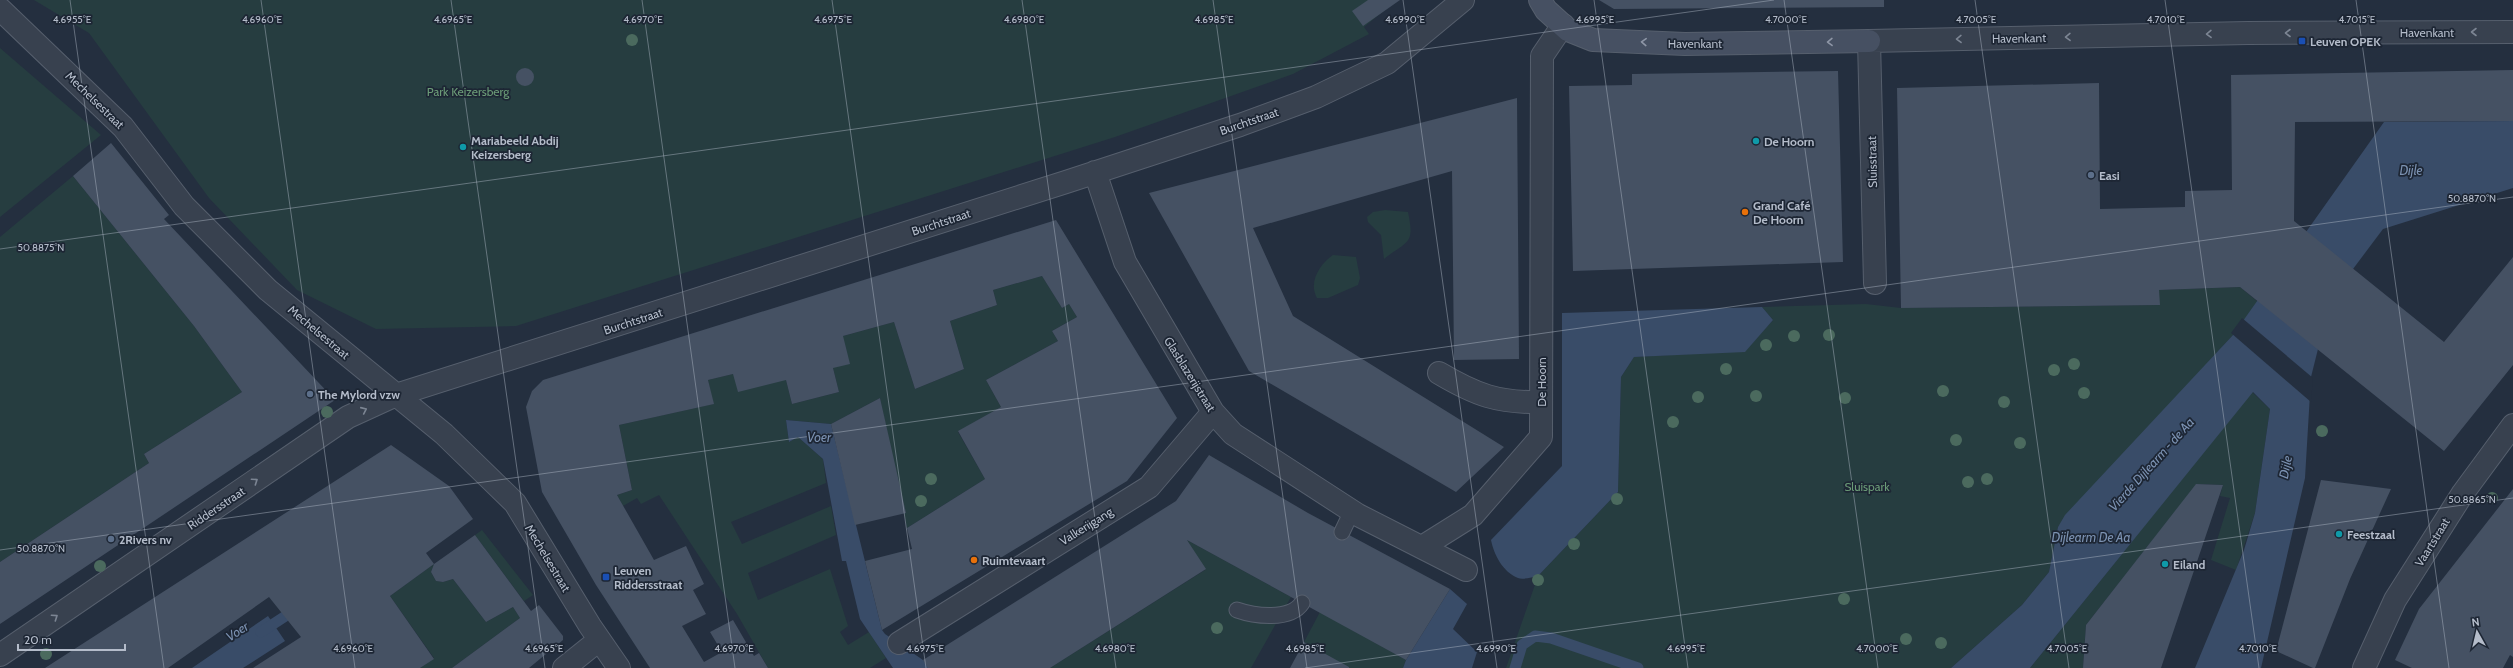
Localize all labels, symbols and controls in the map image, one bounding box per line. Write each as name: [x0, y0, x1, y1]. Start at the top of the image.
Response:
text: 4.6955°E: [53, 13, 92, 26]
text: 4.6960°E: [242, 13, 283, 26]
text: 4.6965°E: [434, 13, 473, 26]
text: 4.6970°E: [623, 13, 663, 26]
text: 4.6975°E: [814, 13, 852, 26]
text: 4.6980°E: [1004, 13, 1045, 26]
text: 4.6985°E: [1195, 13, 1234, 26]
text: 4.6990°E: [1385, 13, 1426, 26]
text: 4.6995°E: [1576, 13, 1615, 26]
text: 4.7000°E: [1765, 13, 1807, 26]
text: 4.7005°E: [1956, 13, 1997, 26]
text: 4.7010°E: [2147, 13, 2186, 26]
text: 4.7015°E: [2339, 13, 2376, 26]
street label: Havenkant: [2400, 25, 2454, 40]
one-way arrow: [2471, 28, 2477, 36]
one-way arrow: [2285, 29, 2291, 37]
street label: Havenkant: [1992, 30, 2046, 46]
one-way arrow: [2206, 30, 2212, 38]
one-way arrow: [2065, 33, 2071, 41]
place label: Leuven OPEK: [2310, 34, 2381, 49]
one-way arrow: [1956, 35, 1962, 43]
street label: Havenkant: [1668, 36, 1722, 51]
marker: Leuven OPEK: [2297, 36, 2307, 46]
one-way arrow: [1827, 37, 1833, 46]
one-way arrow: [1641, 38, 1647, 47]
street label: Mechelsestraat: [62, 68, 128, 132]
park label: Park Keizersberg: [427, 84, 510, 99]
street label: Burchtstraat: [1218, 104, 1280, 138]
place label: Mariabeeld Abdij Keizersberg: [471, 133, 559, 162]
place label: De Hoorn: [1764, 134, 1814, 149]
marker: De Hoorn: [1751, 136, 1761, 146]
street label: Sluisstraat: [1864, 136, 1880, 188]
marker: Mariabeeld Abdij Keizersberg: [458, 142, 468, 152]
water label: Dijle: [2399, 162, 2423, 179]
place label: Easi: [2099, 168, 2120, 183]
marker: Easi: [2086, 170, 2096, 180]
text: 50.8870°N: [2448, 192, 2496, 205]
place label: Grand Café De Hoorn: [1753, 198, 1810, 227]
street label: Burchtstraat: [910, 205, 972, 239]
marker: Grand Café De Hoorn: [1740, 207, 1750, 217]
text: 50.8875°N: [18, 241, 64, 254]
street label: Mechelsestraat: [285, 302, 353, 362]
street label: Burchtstraat: [602, 304, 664, 338]
street label: Glasblazerijstraat: [1161, 334, 1219, 414]
street label: De Hoorn: [1534, 357, 1549, 407]
place label: The Mylord vzw: [318, 387, 400, 402]
marker: The Mylord vzw: [305, 389, 315, 399]
one-way arrow: [359, 407, 367, 415]
water label: Vierde Dijlearm - de Aa: [2105, 414, 2198, 515]
water label: Voer: [807, 429, 832, 445]
water label: Dijle: [2275, 454, 2296, 480]
one-way arrow: [251, 478, 258, 486]
park label: Sluispark: [1844, 479, 1890, 494]
street label: Riddersstraat: [184, 483, 248, 533]
text: 50.8865°N: [2448, 493, 2496, 506]
street label: Valkerijgang: [1057, 503, 1116, 548]
street label: Vaartstraat: [2411, 515, 2453, 569]
street label: Mechelsestraat: [522, 522, 574, 594]
place label: Feestzaal: [2347, 527, 2395, 542]
water label: Dijlearm De Aa: [2052, 529, 2130, 546]
marker: Feestzaal: [2334, 529, 2344, 539]
place label: 2Rivers nv: [119, 532, 172, 547]
marker: 2Rivers nv: [106, 534, 116, 544]
text: 50.8870°N: [17, 542, 65, 555]
place label: Ruimtevaart: [982, 553, 1045, 568]
marker: Ruimtevaart: [969, 555, 979, 565]
place label: Eiland: [2173, 557, 2206, 572]
marker: Eiland: [2160, 559, 2170, 569]
place label: Leuven Riddersstraat: [614, 563, 682, 592]
marker: Leuven Riddersstraat: [601, 572, 611, 582]
north arrow: [2457, 612, 2497, 652]
one-way arrow: [51, 615, 58, 622]
text: N: [2471, 615, 2480, 630]
water label: Voer: [223, 617, 252, 644]
scale bar: [18, 626, 125, 652]
text: 20 m: [24, 632, 52, 647]
text: 4.6960°E: [333, 642, 374, 655]
text: 4.6965°E: [525, 642, 564, 655]
text: 4.6970°E: [714, 642, 754, 655]
text: 4.6975°E: [906, 642, 944, 655]
text: 4.6980°E: [1095, 642, 1136, 655]
text: 4.6985°E: [1286, 642, 1325, 655]
text: 4.6990°E: [1476, 642, 1517, 655]
text: 4.6995°E: [1667, 642, 1706, 655]
text: 4.7000°E: [1856, 642, 1898, 655]
text: 4.7005°E: [2047, 642, 2088, 655]
text: 4.7010°E: [2239, 642, 2278, 655]

